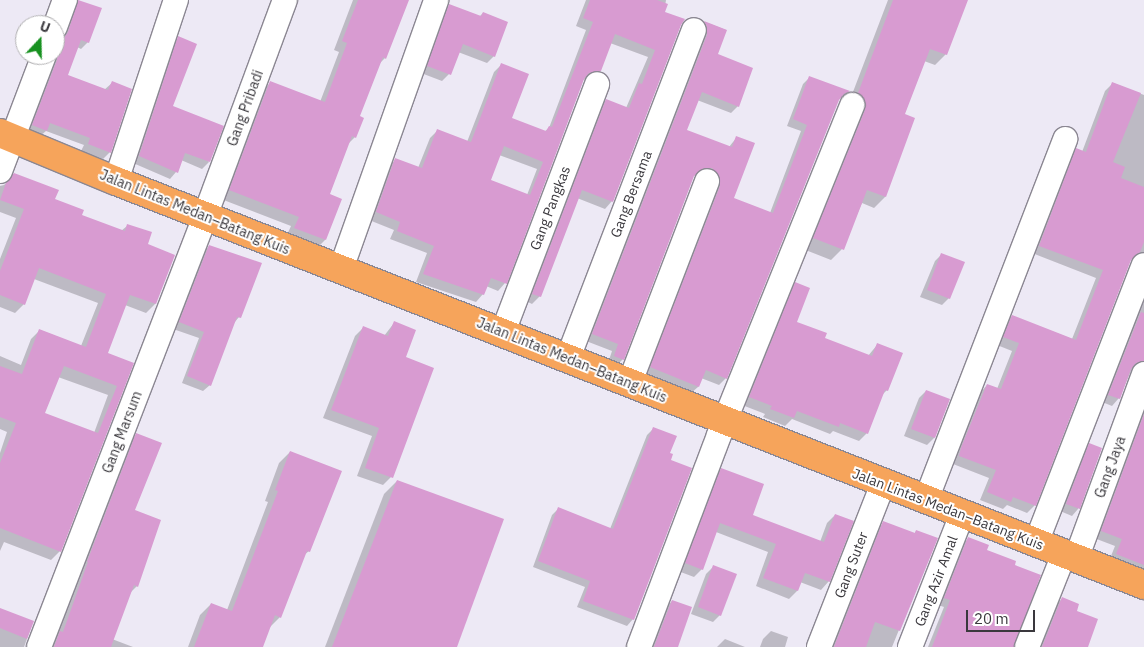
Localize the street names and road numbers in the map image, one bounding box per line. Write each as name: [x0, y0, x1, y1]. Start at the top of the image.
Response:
street label: Gang Pribadi: [223, 68, 267, 148]
street label: Gang Bersama: [607, 148, 655, 240]
street label: Gang Pangkas: [526, 164, 574, 252]
street label: Jalan Lintas Medan–Batang Kuis: [97, 166, 293, 258]
street label: Jalan Lintas Medan–Batang Kuis: [474, 314, 670, 406]
street label: Gang Marsum: [99, 388, 145, 476]
street label: Gang Jaya: [1091, 434, 1129, 500]
street label: Jalan Lintas Medan–Batang Kuis: [850, 465, 1046, 553]
street label: Gang Suter: [831, 529, 871, 601]
street label: Gang Azir Amal: [911, 533, 961, 629]

